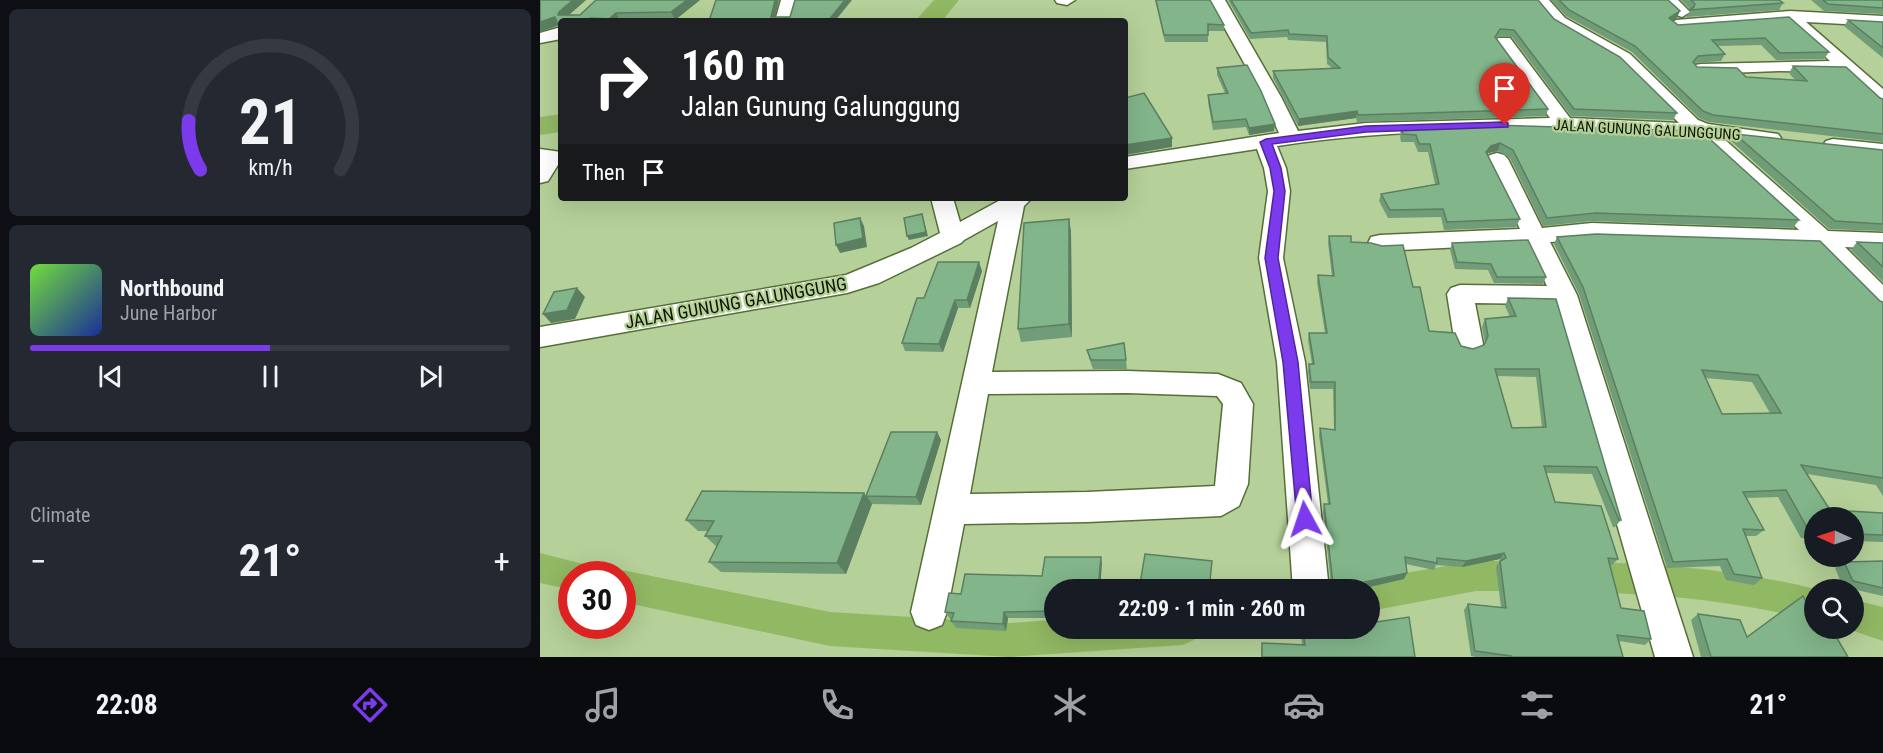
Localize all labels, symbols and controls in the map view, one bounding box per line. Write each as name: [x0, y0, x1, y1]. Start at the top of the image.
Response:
text: 160 m: [681, 41, 786, 90]
icon: right: [582, 42, 660, 120]
pin: [1479, 63, 1530, 125]
icon: arrive: [1488, 72, 1521, 105]
text: 21: [238, 86, 302, 159]
text: Jalan Gunung Galunggung: [681, 91, 960, 123]
street label: JALAN GUNUNG GALUNGGUNG: [1553, 116, 1741, 144]
text: km/h: [248, 155, 292, 180]
icon: arrive: [637, 156, 670, 189]
text: Then: [582, 160, 625, 185]
street label: JALAN GUNUNG GALUNGGUNG: [623, 273, 848, 332]
text: Northbound: [120, 276, 224, 301]
text: June Harbor: [120, 301, 217, 325]
icon: previous: [94, 360, 127, 393]
icon: pause: [254, 360, 287, 393]
icon: next: [414, 360, 447, 393]
position arrow: [1273, 487, 1337, 551]
text: Climate: [30, 503, 90, 527]
north arrow: [1804, 507, 1864, 567]
map controls: [1804, 507, 1864, 639]
text: 21°: [239, 534, 302, 587]
text: −: [30, 542, 47, 581]
text: +: [494, 542, 510, 581]
speed limit sign: 30: [558, 561, 636, 639]
button: search: [1804, 579, 1864, 639]
text: 22:09 · 1 min · 260 m: [1119, 596, 1305, 621]
icon: directions: [349, 684, 391, 726]
icon: music: [582, 684, 624, 726]
icon: phone: [816, 684, 858, 726]
icon: climate: [1049, 684, 1091, 726]
icon: car: [1283, 684, 1325, 726]
icon: filters: [1516, 684, 1558, 726]
text: 22:08: [96, 689, 158, 721]
text: 21°: [1749, 689, 1787, 721]

